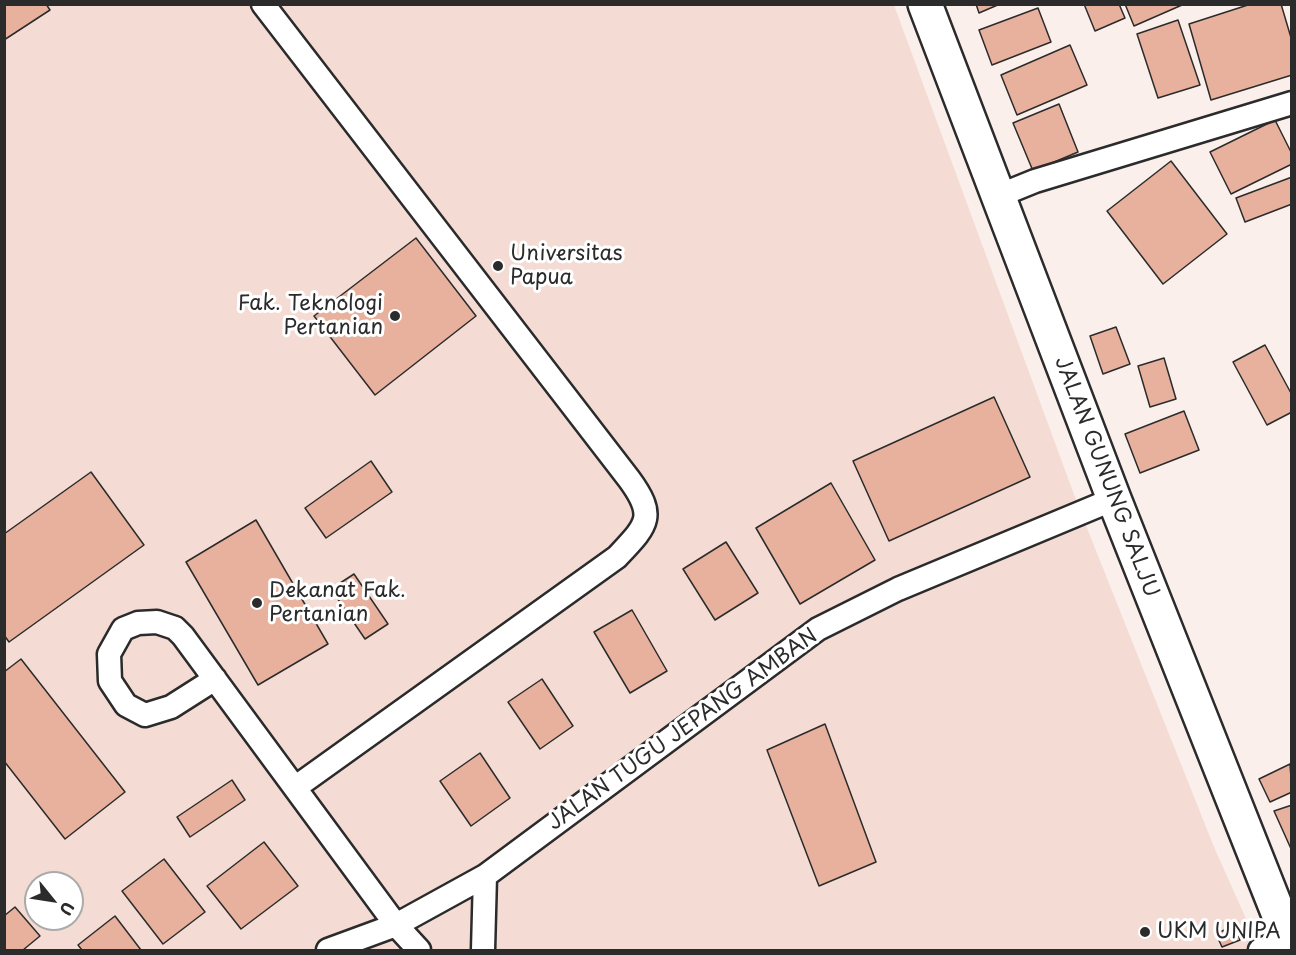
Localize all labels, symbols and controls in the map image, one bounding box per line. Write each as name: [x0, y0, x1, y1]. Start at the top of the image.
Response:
place label: Universitas Papua: [510, 241, 623, 291]
marker: Universitas Papua: [491, 259, 505, 273]
place label: Fak. Teknologi Pertanian: [238, 291, 383, 341]
marker: Fak. Teknologi Pertanian: [388, 309, 402, 323]
street label: JALAN GUNUNG SALJU: [1048, 353, 1164, 601]
place label: Dekanat Fak. Pertanian: [269, 578, 406, 628]
marker: Dekanat Fak. Pertanian: [250, 596, 264, 610]
street label: JALAN TUGU JEPANG AMBAN: [543, 624, 823, 836]
north arrow: [24, 871, 84, 931]
text: U: [54, 898, 81, 920]
place label: UKM UNIPA: [1157, 919, 1281, 945]
marker: UKM UNIPA: [1138, 925, 1152, 939]

